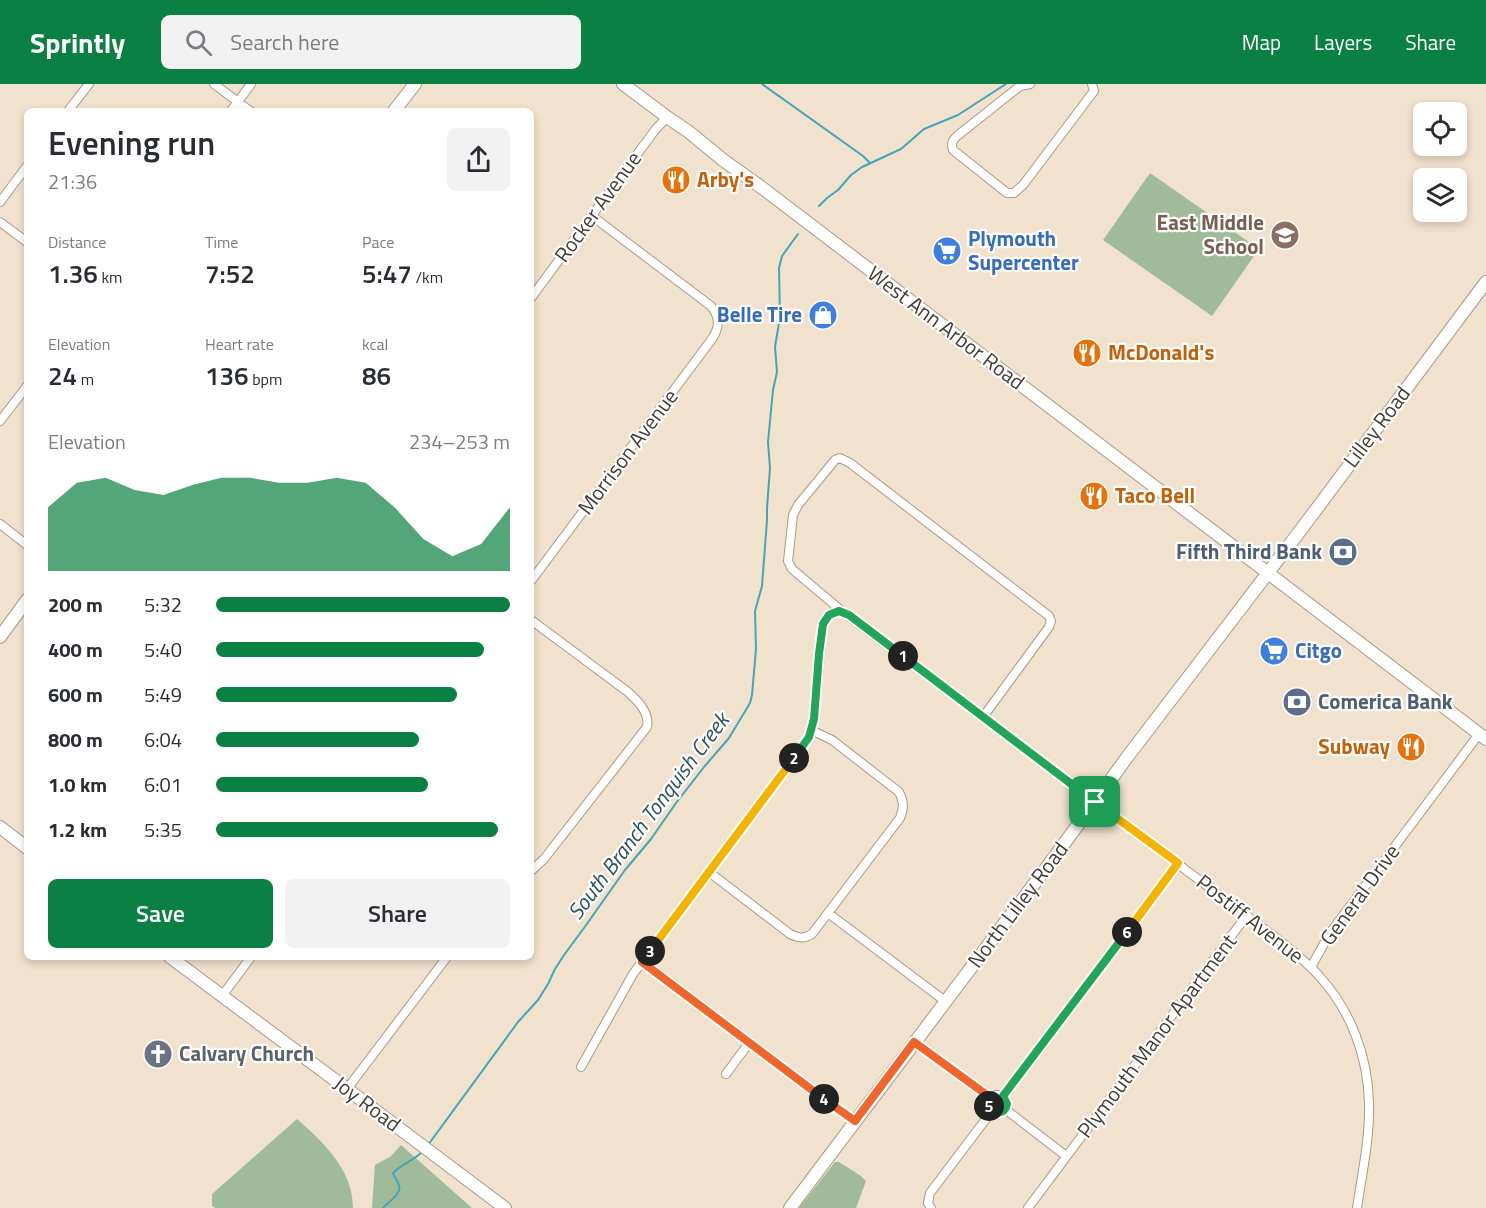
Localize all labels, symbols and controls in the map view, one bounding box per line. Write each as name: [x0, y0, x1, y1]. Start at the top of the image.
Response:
search box: [161, 15, 581, 69]
text: Sprintly: [30, 21, 125, 64]
text: Search here: [230, 25, 339, 59]
icon: search: [182, 26, 215, 59]
text: Map: [1242, 26, 1281, 58]
text: Layers: [1314, 26, 1372, 58]
text: Share: [1405, 26, 1456, 58]
map controls: [1413, 102, 1467, 222]
button: locate: [1413, 102, 1467, 156]
text: Evening run: [48, 118, 215, 168]
button: share: [447, 128, 510, 191]
street label: Rocker Avenue: [546, 144, 649, 269]
place label: Arby's: [697, 163, 754, 195]
restaurant icon: Arby's: [660, 164, 692, 196]
text: 21:36: [48, 166, 97, 197]
button: layers: [1413, 168, 1467, 222]
place label: East Middle School: [1157, 206, 1264, 262]
school or university icon: East Middle School: [1269, 219, 1301, 251]
place label: Plymouth Supercenter: [968, 222, 1079, 278]
text: Distance: [48, 230, 106, 254]
text: Time: [205, 230, 238, 254]
text: Pace: [362, 230, 394, 254]
supermarket icon: Plymouth Supercenter: [931, 235, 963, 267]
text: 1.36: [48, 254, 98, 293]
text: 7:52: [205, 254, 255, 293]
text: 5:47: [362, 254, 412, 293]
street label: West Ann Arbor Road: [861, 257, 1032, 397]
text: km: [98, 265, 122, 289]
text: /km: [412, 265, 443, 289]
place label: Belle Tire: [717, 298, 802, 330]
shop icon: Belle Tire: [807, 299, 839, 331]
text: Elevation: [48, 332, 110, 356]
text: Heart rate: [205, 332, 274, 356]
text: kcal: [362, 332, 388, 356]
place label: McDonald's: [1108, 336, 1214, 368]
restaurant icon: McDonald's: [1071, 337, 1103, 369]
text: 24: [48, 356, 77, 395]
text: 136: [205, 356, 249, 395]
text: 86: [362, 356, 391, 395]
text: m: [77, 367, 94, 391]
text: bpm: [249, 367, 282, 391]
street label: Lilley Road: [1335, 379, 1418, 474]
street label: Morrison Avenue: [569, 382, 685, 521]
text: Elevation: [48, 426, 126, 457]
text: 234–253 m: [409, 426, 510, 457]
place label: Taco Bell: [1115, 479, 1195, 511]
restaurant icon: Taco Bell: [1078, 480, 1110, 512]
place label: Fifth Third Bank: [1176, 535, 1322, 567]
bank icon: Fifth Third Bank: [1327, 536, 1359, 568]
text: 200 m: [48, 589, 103, 620]
text: 5:32: [144, 589, 182, 620]
text: 400 m: [48, 634, 103, 665]
text: 5:40: [144, 634, 182, 665]
place label: Citgo: [1295, 634, 1342, 666]
supermarket icon: Citgo: [1258, 635, 1290, 667]
pin: 1: [888, 641, 918, 671]
text: 1: [899, 644, 907, 668]
text: 600 m: [48, 679, 103, 710]
text: 5:49: [144, 679, 182, 710]
place label: Comerica Bank: [1318, 685, 1453, 717]
bank icon: Comerica Bank: [1281, 686, 1313, 718]
water label: South Branch Tonquish Creek: [559, 704, 739, 927]
text: 800 m: [48, 724, 103, 755]
text: 6:04: [144, 724, 182, 755]
place label: Subway: [1318, 730, 1390, 762]
restaurant icon: Subway: [1395, 731, 1427, 763]
pin: 2: [779, 743, 809, 773]
text: 2: [790, 746, 798, 770]
text: 1.0 km: [48, 769, 107, 800]
text: 6:01: [144, 769, 182, 800]
pin: [1069, 776, 1120, 827]
icon: arrive: [1078, 785, 1111, 818]
text: 1.2 km: [48, 814, 107, 845]
text: 5:35: [144, 814, 182, 845]
street label: North Lilley Road: [959, 835, 1075, 974]
street label: General Drive: [1311, 837, 1407, 952]
street label: Postiff Avenue: [1190, 866, 1311, 971]
button: Save: [48, 879, 273, 948]
button: Share: [285, 879, 510, 948]
pin: 6: [1112, 917, 1142, 947]
text: 6: [1123, 920, 1131, 944]
street label: Plymouth Manor Apartment: [1069, 926, 1244, 1144]
pin: 3: [635, 936, 665, 966]
text: 3: [646, 939, 654, 963]
place label: Calvary Church: [179, 1037, 314, 1069]
church icon: Calvary Church: [142, 1038, 174, 1070]
street label: Joy Road: [327, 1067, 408, 1139]
pin: 4: [809, 1084, 839, 1114]
text: 4: [820, 1087, 828, 1111]
pin: 5: [974, 1091, 1004, 1121]
text: 5: [985, 1094, 993, 1118]

